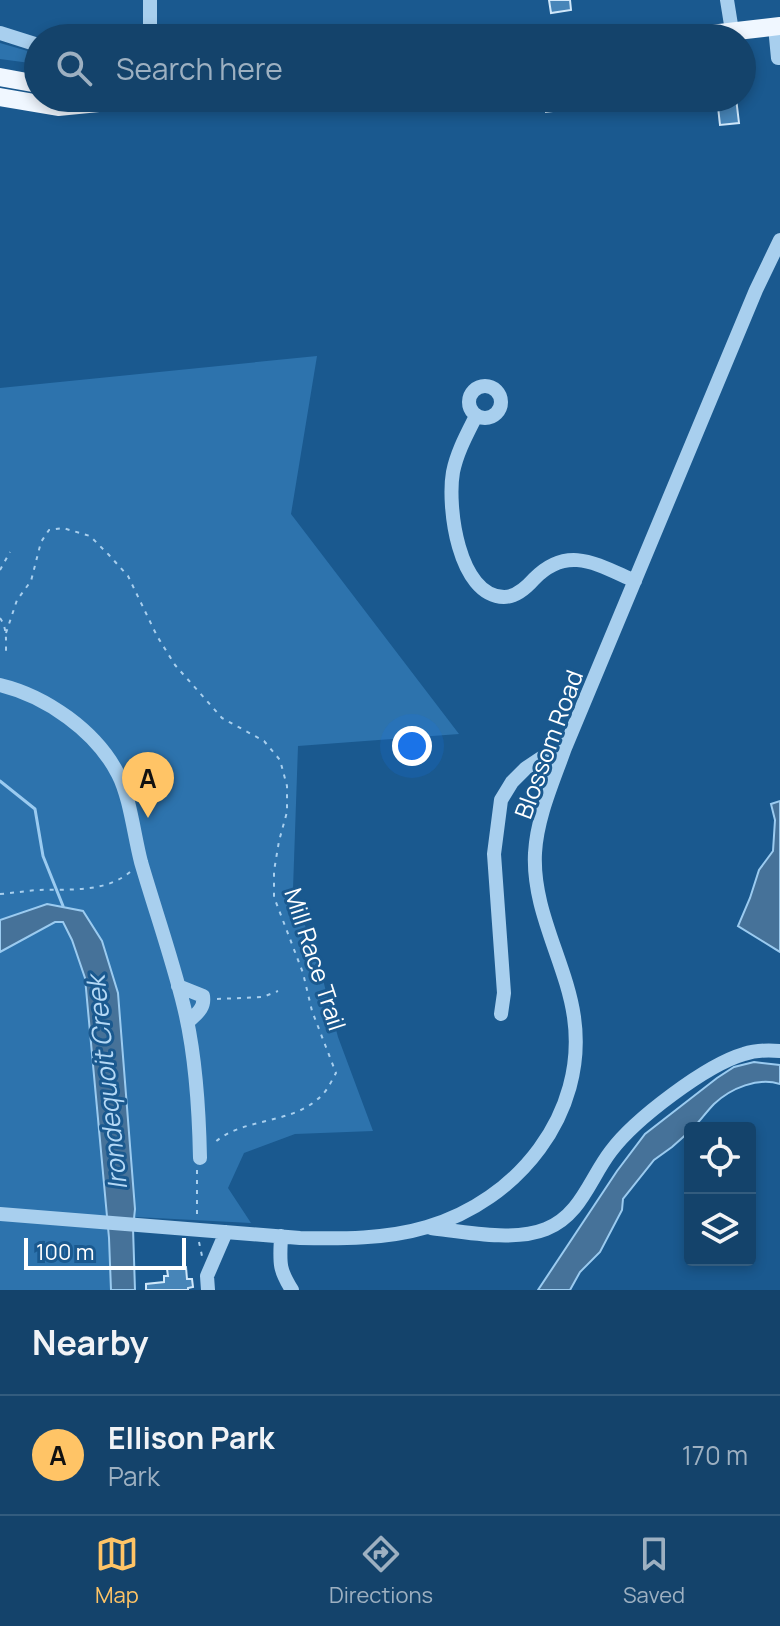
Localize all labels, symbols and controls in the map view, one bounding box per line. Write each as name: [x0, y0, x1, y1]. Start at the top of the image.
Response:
search box: [24, 24, 756, 112]
icon: search: [52, 46, 96, 90]
text: Search here: [116, 48, 283, 89]
street label: Blossom Road: [506, 665, 590, 823]
your location: [392, 726, 432, 766]
pin: A: [122, 752, 174, 818]
street label: Mill Race Trail: [277, 884, 355, 1034]
water label: Irondequoit Creek: [76, 970, 135, 1192]
map controls: [684, 1122, 756, 1266]
button: locate: [684, 1122, 756, 1194]
button: layers: [684, 1194, 756, 1266]
scale bar: [24, 1234, 186, 1270]
text: 100 m: [36, 1237, 94, 1267]
text: Nearby: [32, 1319, 148, 1365]
text: Ellison Park: [108, 1417, 275, 1458]
text: A: [49, 1437, 67, 1473]
text: 170 m: [682, 1437, 748, 1473]
text: Park: [108, 1458, 160, 1494]
tab: Map: [95, 1532, 139, 1610]
tab: Directions: [329, 1532, 433, 1610]
tab: Saved: [623, 1532, 685, 1610]

